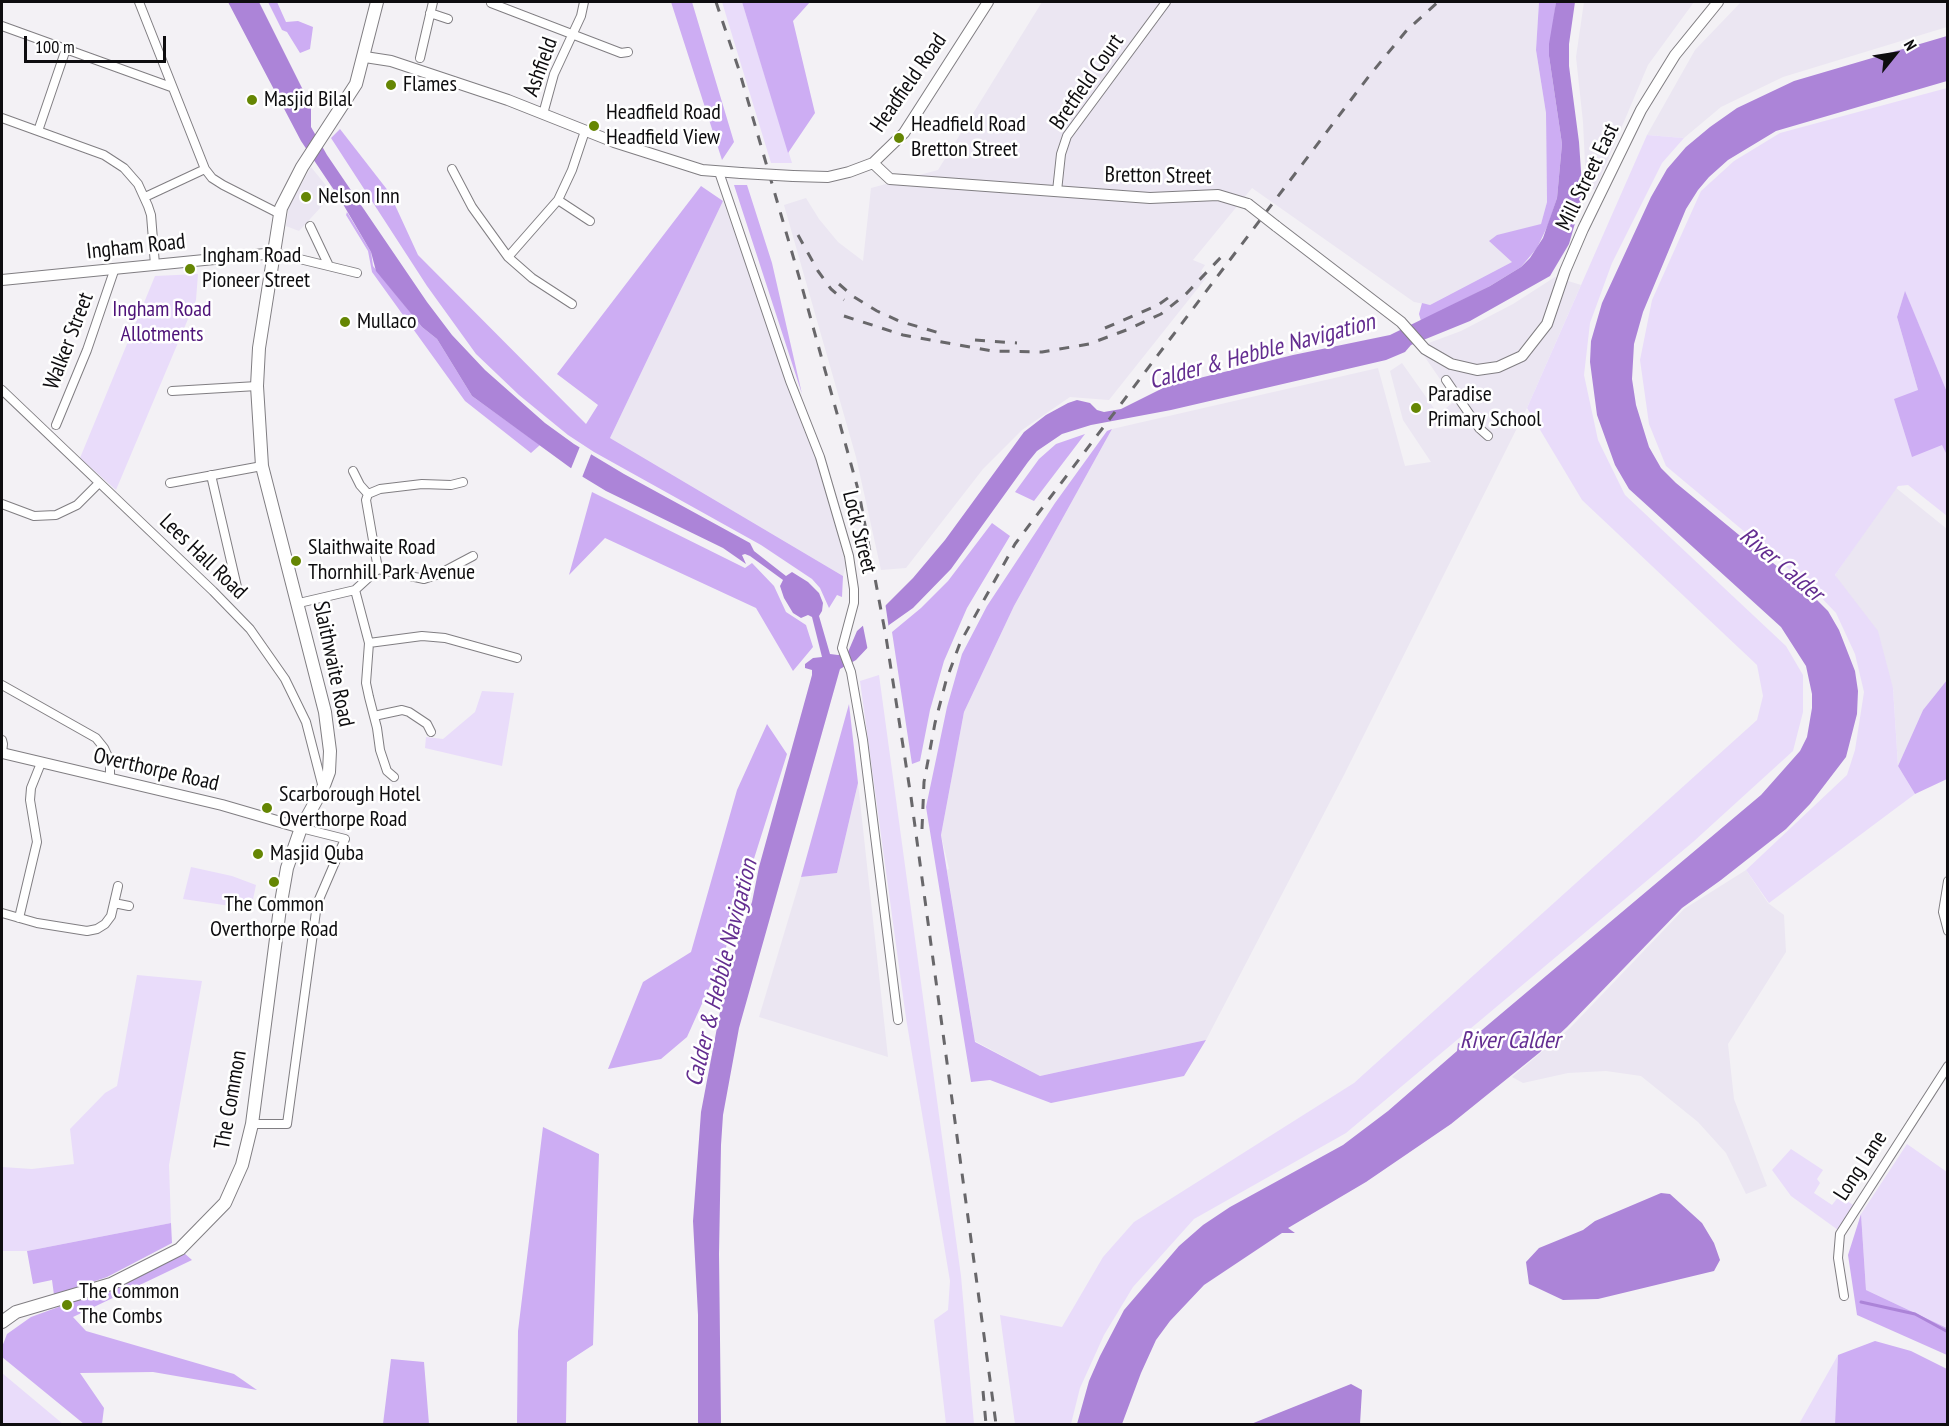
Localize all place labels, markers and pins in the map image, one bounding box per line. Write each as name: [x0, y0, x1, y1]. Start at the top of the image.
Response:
place label: Flames: [403, 72, 457, 98]
marker: Flames: [384, 78, 398, 92]
place label: Masjid Bilal: [264, 87, 352, 113]
marker: Masjid Bilal: [245, 93, 259, 107]
place label: Headfield Road Headfield View: [606, 100, 721, 152]
place label: Headfield Road Bretton Street: [911, 112, 1026, 164]
marker: Headfield Road Headfield View: [587, 119, 601, 133]
marker: Headfield Road Bretton Street: [892, 131, 906, 145]
place label: Nelson Inn: [318, 184, 400, 210]
marker: Nelson Inn: [299, 190, 313, 204]
place label: Ingham Road Pioneer Street: [202, 243, 310, 294]
marker: Ingham Road Pioneer Street: [183, 262, 197, 276]
place label: Mullaco: [357, 309, 417, 335]
marker: Mullaco: [338, 315, 352, 329]
place label: Paradise Primary School: [1428, 382, 1541, 434]
marker: Paradise Primary School: [1409, 401, 1423, 415]
place label: Slaithwaite Road Thornhill Park Avenue: [308, 535, 475, 586]
marker: Slaithwaite Road Thornhill Park Avenue: [289, 554, 303, 568]
place label: Scarborough Hotel Overthorpe Road: [279, 782, 420, 834]
marker: Scarborough Hotel Overthorpe Road: [260, 801, 274, 815]
place label: Masjid Quba: [270, 841, 364, 867]
marker: Masjid Quba: [251, 847, 265, 861]
marker: The Common Overthorpe Road: [267, 875, 281, 889]
place label: The Common Overthorpe Road: [210, 892, 338, 944]
place label: The Common The Combs: [79, 1279, 179, 1330]
marker: The Common The Combs: [60, 1298, 74, 1312]

